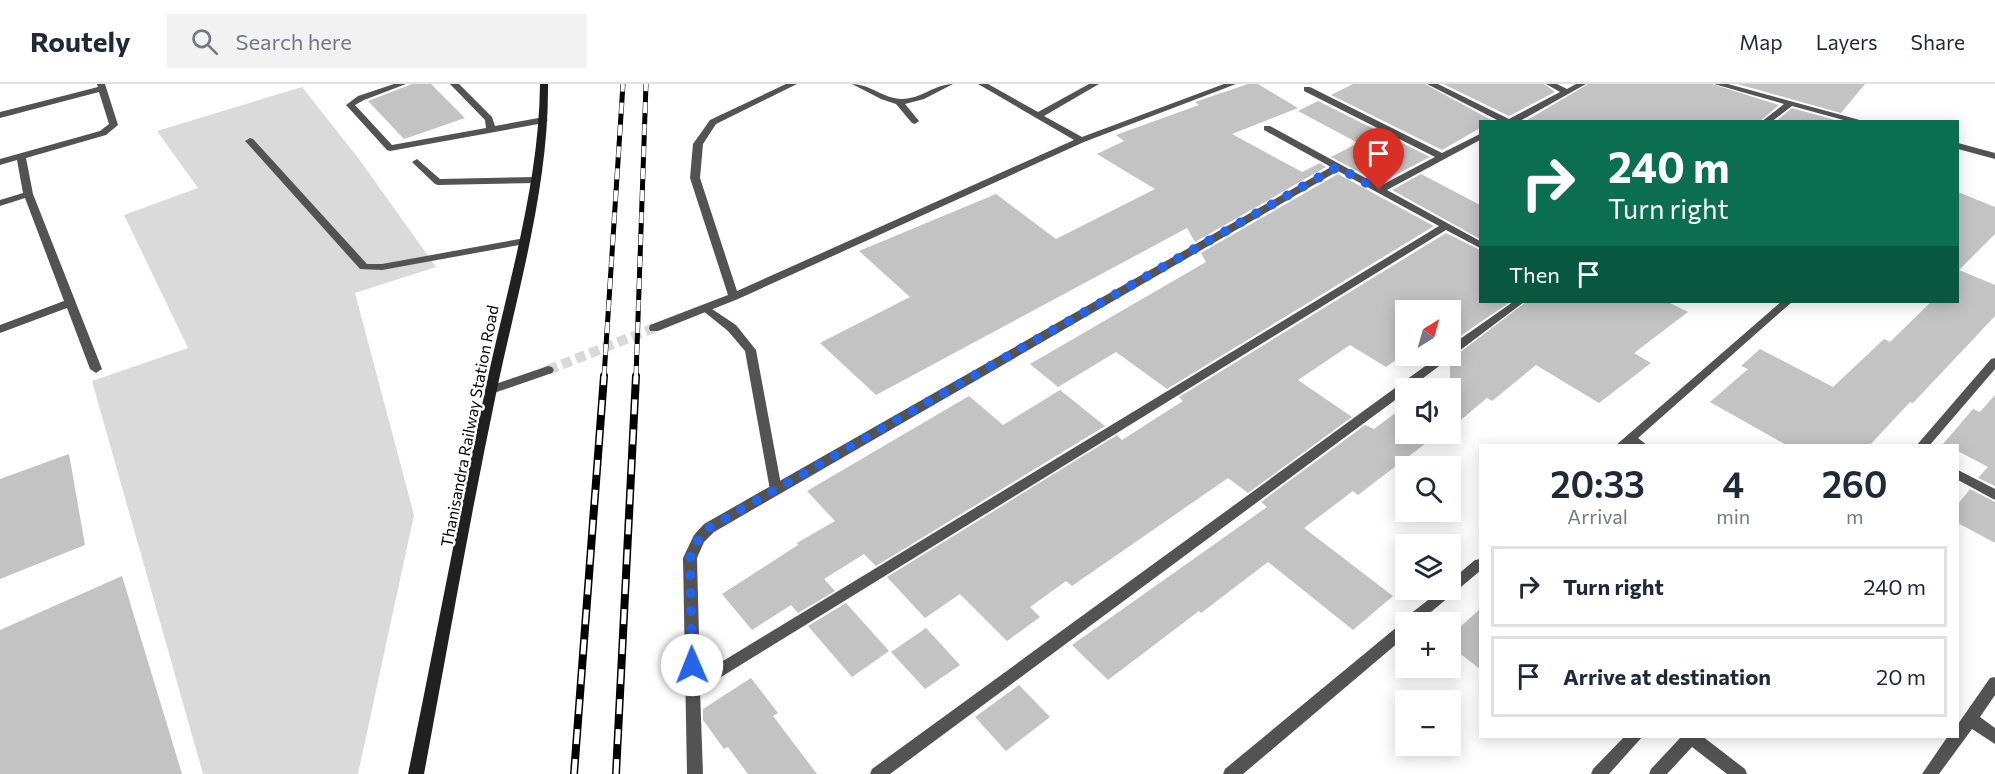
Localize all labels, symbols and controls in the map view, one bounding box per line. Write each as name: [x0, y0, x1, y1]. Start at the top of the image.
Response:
search box: [167, 14, 587, 68]
text: Routely: [30, 24, 131, 58]
icon: search: [188, 25, 221, 58]
text: Search here: [236, 28, 352, 55]
text: Map: [1739, 29, 1783, 54]
text: Layers: [1816, 29, 1878, 54]
text: Share: [1911, 29, 1965, 54]
pin: [1353, 128, 1404, 190]
icon: arrive: [1362, 137, 1395, 170]
text: 240 m: [1608, 140, 1730, 192]
icon: right: [1509, 144, 1587, 222]
text: Turn right: [1608, 192, 1728, 225]
icon: arrive: [1572, 258, 1605, 291]
text: Then: [1509, 261, 1560, 288]
north arrow: [1395, 300, 1461, 366]
map controls: [1395, 300, 1461, 756]
street label: Thanisandra Railway Station Road: [436, 303, 502, 549]
button: sound: [1395, 378, 1461, 444]
button: search: [1395, 456, 1461, 522]
text: 20:33: [1550, 461, 1645, 505]
text: 4: [1722, 461, 1744, 505]
text: 260: [1822, 461, 1888, 505]
text: Arrival: [1567, 504, 1628, 528]
text: min: [1716, 504, 1750, 528]
text: m: [1846, 504, 1863, 528]
button: layers: [1395, 534, 1461, 600]
icon: right: [1512, 570, 1545, 603]
text: Turn right: [1563, 573, 1664, 600]
text: 240 m: [1863, 573, 1926, 600]
button: +: [1395, 612, 1461, 678]
position arrow: [660, 633, 724, 697]
icon: arrive: [1512, 660, 1545, 693]
text: Arrive at destination: [1563, 663, 1771, 690]
text: 20 m: [1876, 663, 1926, 690]
button: −: [1395, 690, 1461, 756]

